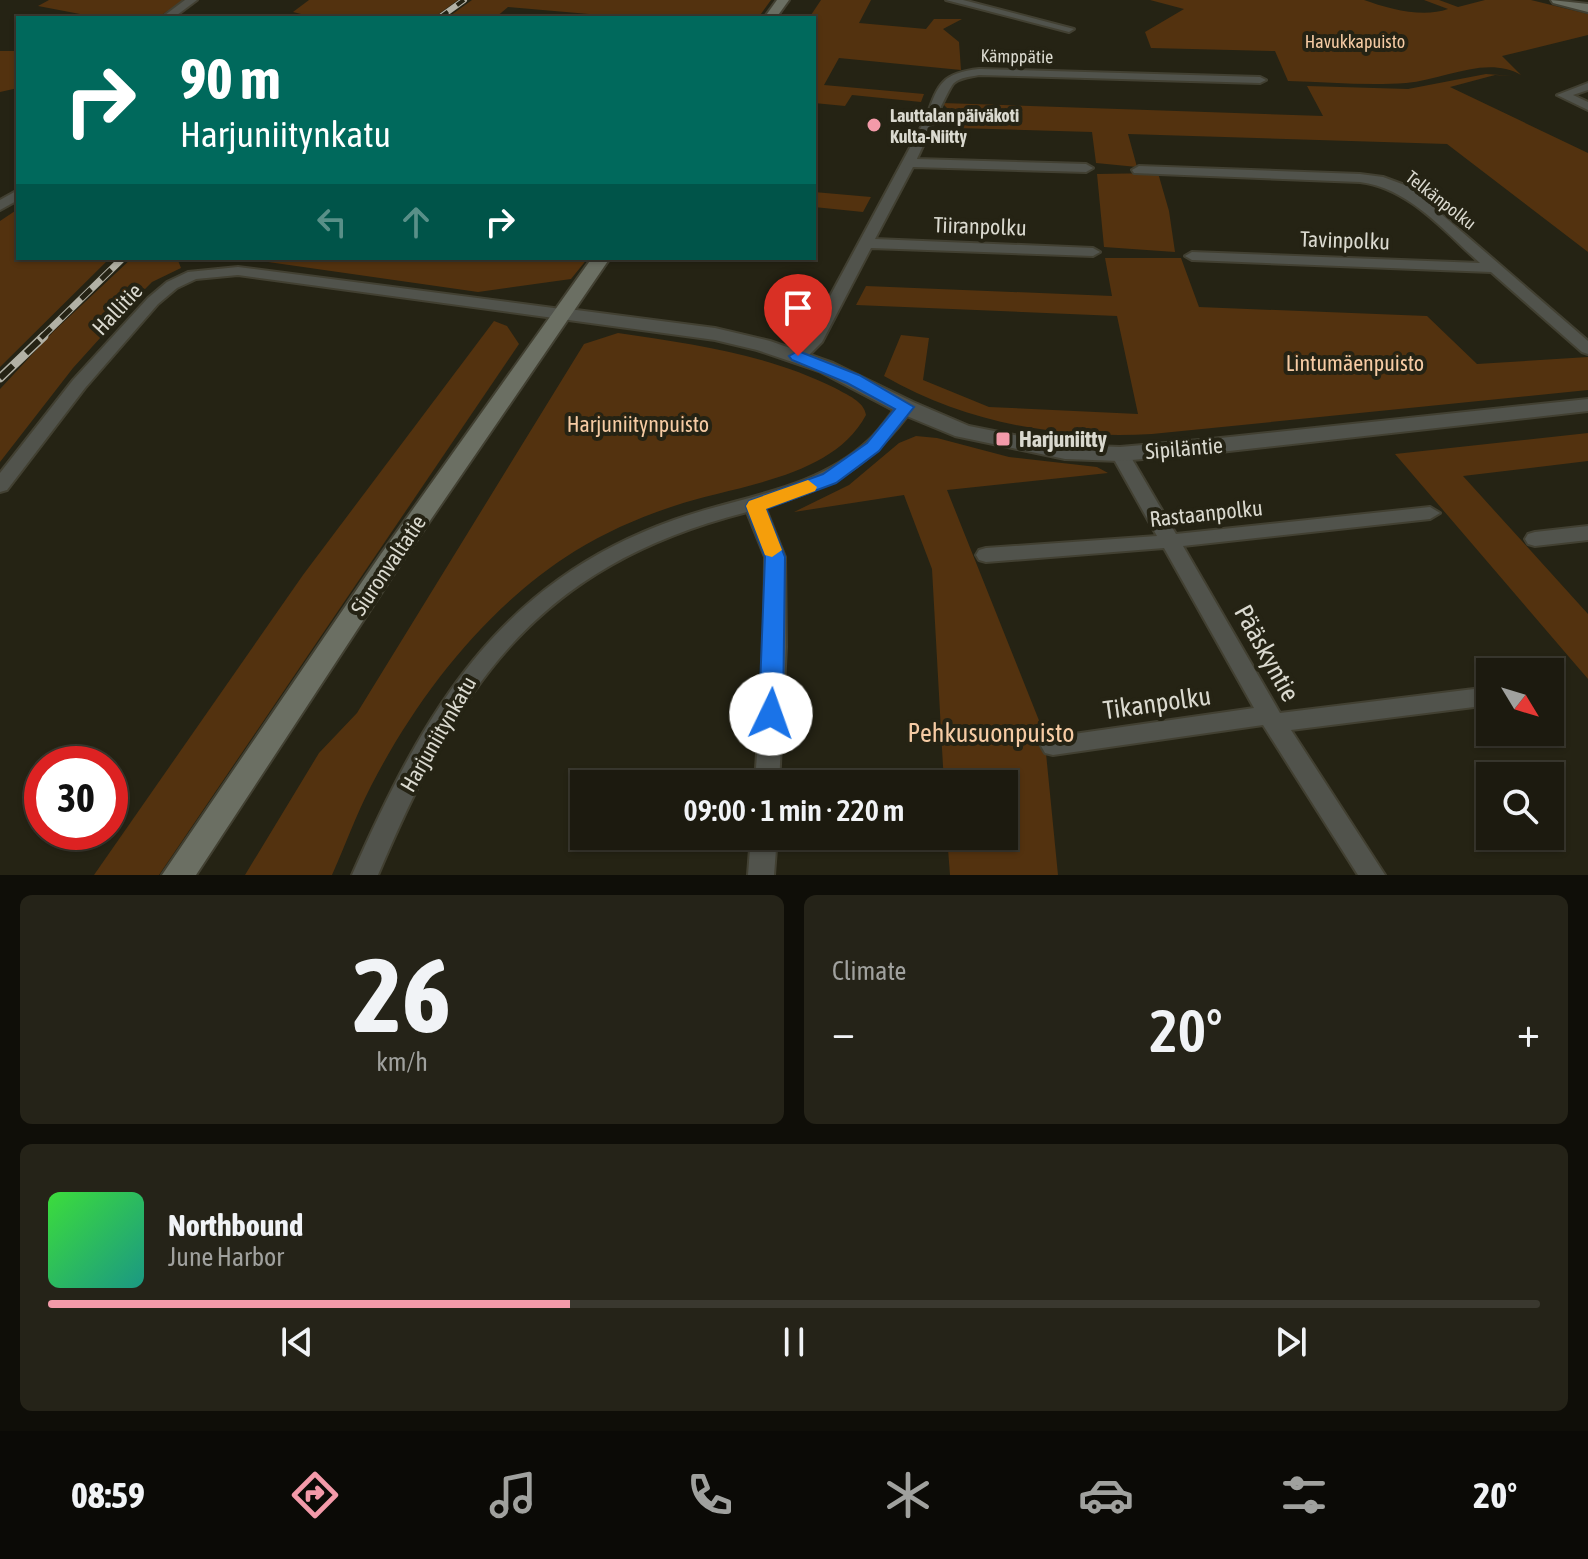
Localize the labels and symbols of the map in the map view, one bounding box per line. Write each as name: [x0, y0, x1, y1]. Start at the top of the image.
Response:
park label: Havukkapuisto: [1305, 31, 1405, 52]
street label: Kämppätie: [980, 45, 1054, 67]
place label: Lauttalan päiväkoti Kulta-Niitty: [890, 105, 1019, 147]
marker: Lauttalan päiväkoti Kulta-Niitty: [865, 116, 883, 134]
street label: Telkänpolku: [1402, 166, 1480, 234]
street label: Tiiranpolku: [933, 211, 1027, 241]
street label: Tavinpolku: [1300, 225, 1390, 255]
pin: [764, 274, 832, 356]
street label: Hallitie: [87, 278, 147, 340]
park label: Lintumäenpuisto: [1286, 350, 1424, 376]
park label: Harjuniitynpuisto: [567, 411, 709, 437]
place label: Harjuniitty: [1019, 426, 1107, 452]
marker: Harjuniitty: [994, 430, 1012, 448]
street label: Sipiläntie: [1144, 432, 1224, 464]
street label: Rastaanpolku: [1148, 494, 1264, 532]
street label: Siuronvaltatie: [345, 510, 431, 620]
street label: Pääskyntie: [1228, 600, 1306, 706]
north arrow: [1476, 658, 1564, 746]
street label: Harjuniitynkatu: [395, 672, 481, 796]
position arrow: [729, 672, 813, 756]
street label: Tikanpolku: [1101, 681, 1213, 725]
park label: Pehkusuonpuisto: [908, 718, 1074, 748]
speed limit sign: 30: [24, 746, 128, 850]

